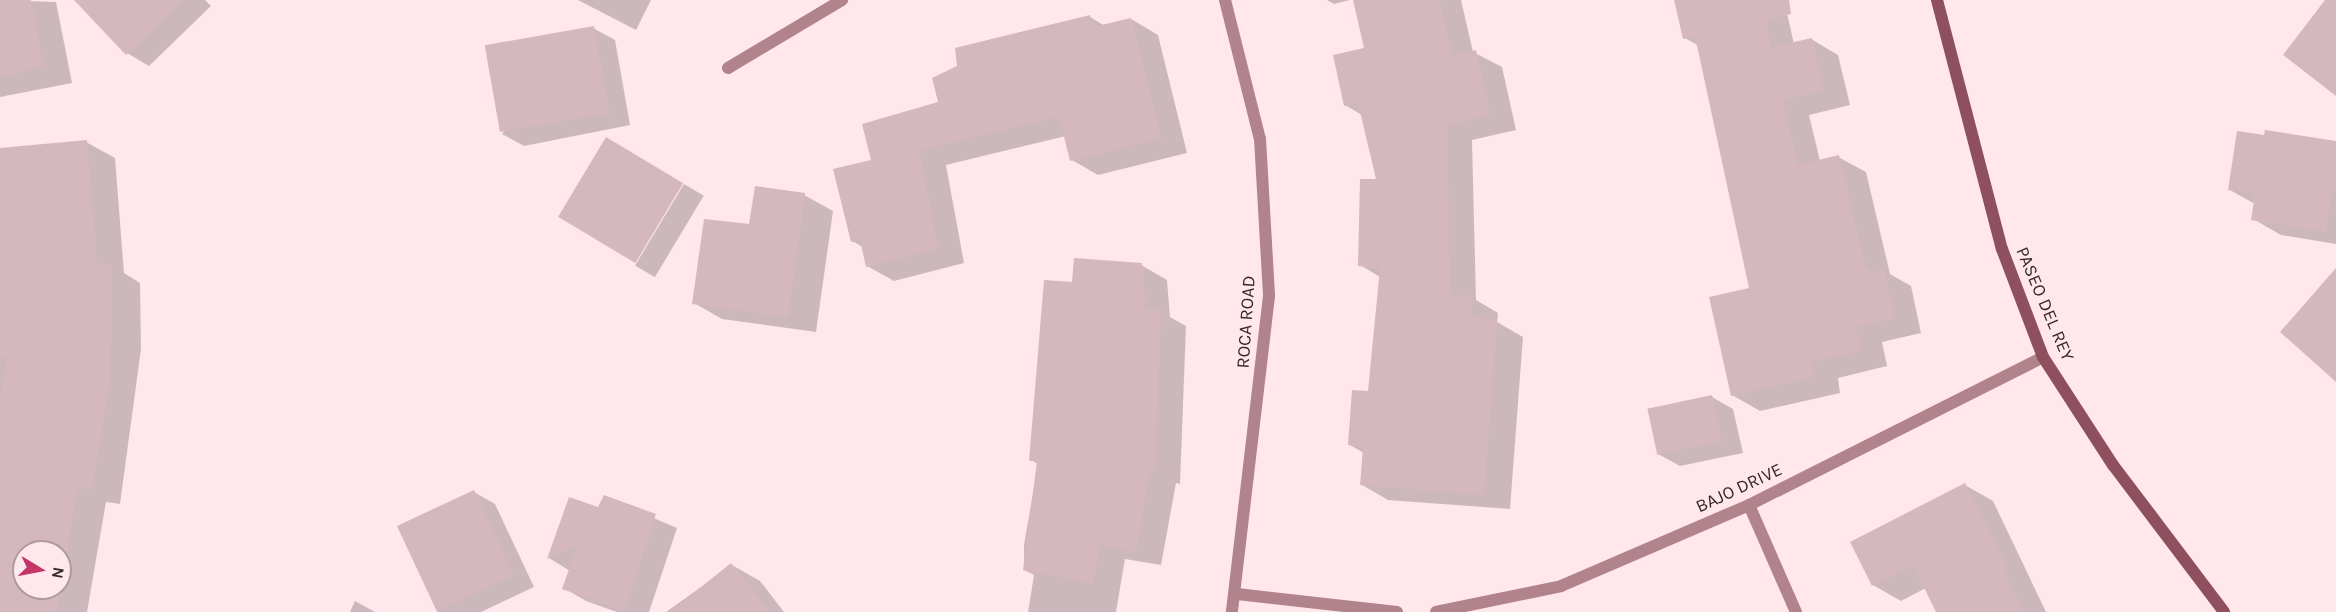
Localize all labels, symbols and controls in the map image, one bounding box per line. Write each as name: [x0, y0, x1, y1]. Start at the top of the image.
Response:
street label: PASEO DEL REY: [2011, 244, 2079, 364]
street label: ROCA ROAD: [1232, 275, 1260, 369]
street label: BAJO DRIVE: [1692, 459, 1786, 517]
north arrow: [12, 540, 72, 600]
text: N: [48, 566, 69, 580]

